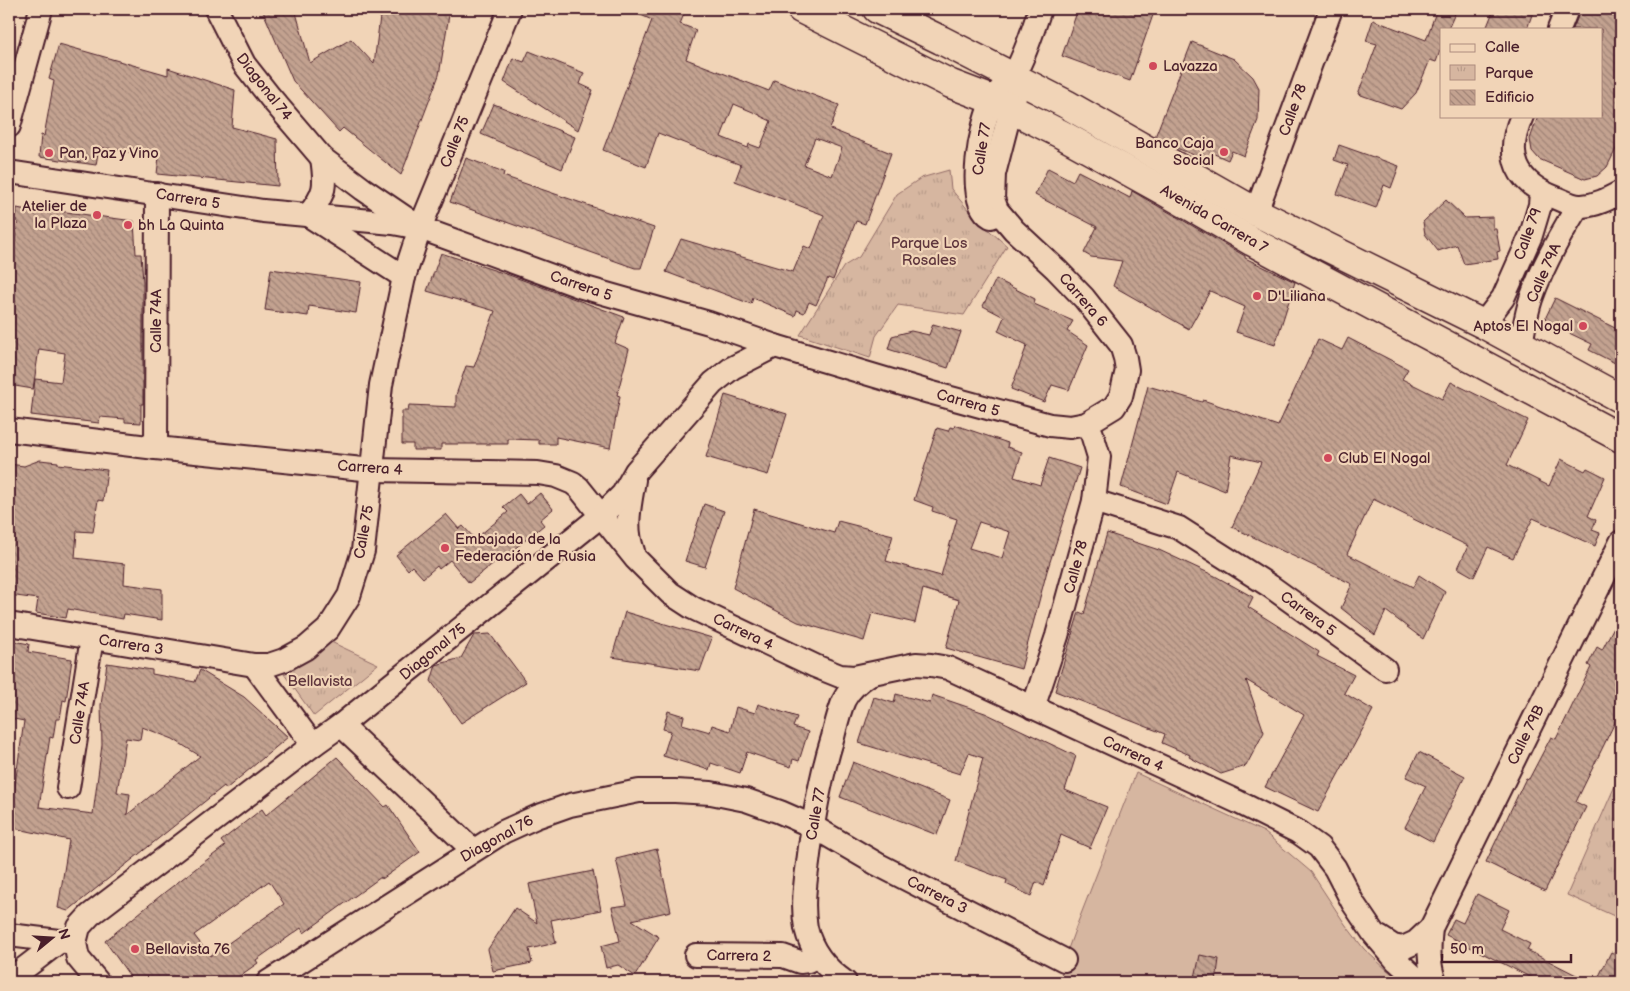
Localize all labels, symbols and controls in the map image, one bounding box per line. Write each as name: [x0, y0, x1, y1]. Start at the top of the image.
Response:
legend: [1440, 28, 1602, 118]
text: Calle: [1485, 38, 1520, 57]
street label: Diagonal 74: [232, 49, 296, 125]
place label: Lavazza: [1163, 57, 1218, 76]
marker: Lavazza: [1147, 60, 1159, 72]
text: Parque: [1485, 64, 1534, 83]
street label: Calle 78: [1275, 81, 1311, 139]
text: Edificio: [1485, 88, 1534, 107]
street label: Calle 75: [436, 113, 474, 171]
street label: Calle 77: [968, 121, 996, 177]
place label: Banco Caja Social: [1135, 134, 1214, 170]
place label: Pan, Paz y Vino: [59, 144, 159, 163]
marker: Banco Caja Social: [1218, 146, 1230, 158]
marker: Pan, Paz y Vino: [43, 147, 55, 159]
street label: Avenida Carrera 7: [1157, 181, 1272, 258]
street label: Carrera 5: [154, 185, 222, 213]
place label: Atelier de la Plaza: [22, 197, 87, 233]
street label: Calle 79: [1510, 205, 1546, 263]
marker: Atelier de la Plaza: [91, 209, 103, 221]
place label: bh La Quinta: [138, 216, 224, 235]
marker: bh La Quinta: [122, 219, 134, 231]
park label: Parque Los Rosales: [891, 234, 968, 270]
street label: Calle 79A: [1522, 239, 1566, 306]
street label: Carrera 5: [547, 266, 615, 306]
street label: Carrera 6: [1054, 269, 1112, 331]
place label: D'Liliana: [1267, 287, 1326, 306]
street label: Calle 74A: [147, 288, 166, 353]
marker: D'Liliana: [1251, 290, 1263, 302]
place label: Aptos El Nogal: [1474, 317, 1573, 336]
marker: Aptos El Nogal: [1577, 320, 1589, 332]
street label: Carrera 5: [934, 385, 1002, 421]
place label: Club El Nogal: [1338, 449, 1430, 468]
marker: Club El Nogal: [1322, 452, 1334, 464]
street label: Carrera 4: [337, 456, 403, 480]
street label: Calle 75: [350, 504, 378, 560]
place label: Embajada de la Federación de Rusia: [455, 530, 596, 566]
street label: Calle 78: [1060, 538, 1092, 596]
marker: Embajada de la Federación de Rusia: [439, 542, 451, 554]
street label: Carrera 5: [1276, 587, 1340, 641]
street label: Carrera 4: [709, 609, 777, 655]
street label: Diagonal 75: [396, 619, 470, 685]
street label: Carrera 3: [97, 630, 165, 660]
park label: Bellavista: [287, 672, 353, 691]
street label: Calle 74A: [66, 679, 95, 746]
street label: Calle 79B: [1503, 702, 1549, 768]
street label: Carrera 4: [1099, 732, 1167, 776]
street label: Calle 77: [802, 786, 830, 842]
street label: Diagonal 76: [457, 811, 537, 867]
street label: Carrera 3: [904, 872, 970, 918]
north arrow: [28, 914, 78, 964]
text: N: [54, 927, 74, 942]
scale bar: [1442, 931, 1571, 963]
place label: Bellavista 76: [145, 940, 230, 959]
text: 50 m: [1450, 940, 1484, 959]
marker: Bellavista 76: [129, 943, 141, 955]
street label: Carrera 2: [706, 946, 772, 966]

